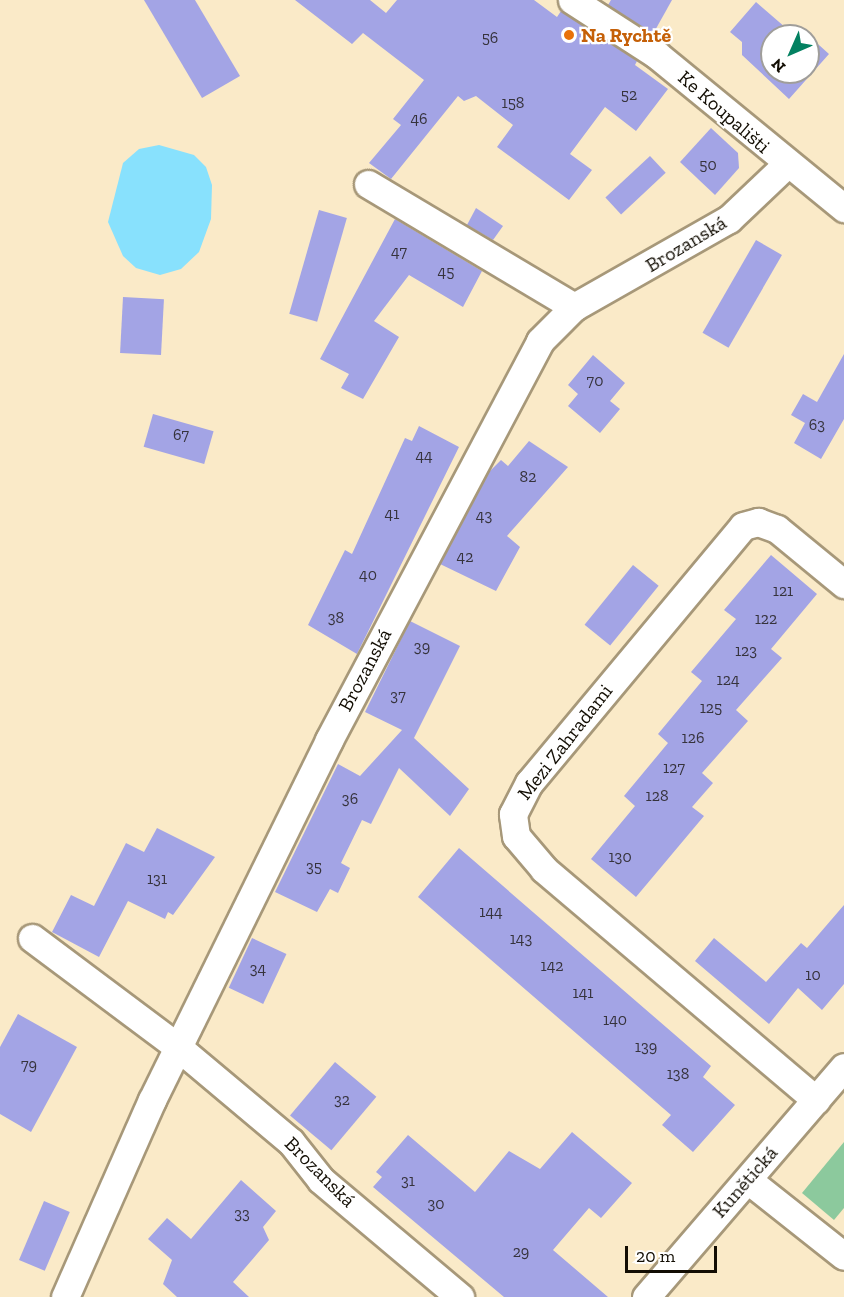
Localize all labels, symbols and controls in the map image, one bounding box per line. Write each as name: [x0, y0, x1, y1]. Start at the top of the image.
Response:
place label: Na Rychtě: [581, 23, 671, 47]
north arrow: [760, 24, 820, 84]
house number: 56: [482, 28, 498, 48]
marker: Na Rychtě: [562, 28, 576, 42]
text: N: [767, 55, 789, 77]
street label: Ke Koupališti: [673, 66, 775, 158]
house number: 52: [621, 85, 637, 105]
house number: 158: [502, 93, 524, 113]
house number: 46: [410, 109, 428, 129]
house number: 50: [699, 155, 717, 175]
street label: Brozanská: [641, 211, 731, 277]
house number: 47: [391, 242, 407, 262]
house number: 45: [438, 262, 454, 282]
house number: 70: [587, 371, 603, 391]
house number: 63: [809, 415, 825, 435]
house number: 67: [173, 425, 189, 445]
house number: 44: [415, 446, 433, 466]
house number: 82: [520, 467, 536, 487]
house number: 41: [385, 504, 399, 524]
house number: 43: [476, 506, 492, 526]
house number: 42: [457, 547, 473, 567]
house number: 40: [359, 565, 377, 585]
house number: 121: [773, 581, 793, 601]
house number: 38: [328, 608, 344, 628]
house number: 122: [755, 609, 777, 629]
street label: Brozanská: [333, 625, 397, 715]
house number: 39: [414, 637, 430, 657]
house number: 123: [735, 641, 757, 661]
house number: 124: [716, 670, 740, 690]
street label: Mezi Zahradami: [512, 679, 618, 805]
house number: 37: [390, 686, 406, 706]
house number: 125: [700, 698, 722, 718]
house number: 126: [682, 728, 704, 748]
house number: 127: [663, 758, 685, 778]
house number: 128: [645, 786, 669, 806]
house number: 36: [342, 789, 358, 809]
house number: 130: [608, 847, 632, 867]
house number: 35: [306, 857, 322, 877]
house number: 131: [147, 869, 167, 889]
house number: 144: [479, 902, 503, 922]
house number: 143: [510, 929, 532, 949]
house number: 142: [540, 956, 564, 976]
house number: 34: [250, 959, 266, 979]
house number: 10: [805, 965, 821, 985]
house number: 141: [573, 983, 593, 1003]
house number: 140: [603, 1010, 627, 1030]
house number: 139: [635, 1037, 657, 1057]
house number: 79: [21, 1055, 37, 1075]
house number: 138: [667, 1064, 689, 1084]
house number: 32: [334, 1090, 350, 1110]
street label: Brozanská: [280, 1132, 360, 1212]
street label: Kunětická: [707, 1141, 783, 1223]
house number: 31: [401, 1171, 415, 1191]
house number: 30: [427, 1194, 445, 1214]
house number: 33: [234, 1204, 250, 1224]
scale bar: [628, 1234, 720, 1272]
house number: 29: [513, 1242, 529, 1262]
text: 20 m: [636, 1245, 675, 1267]

